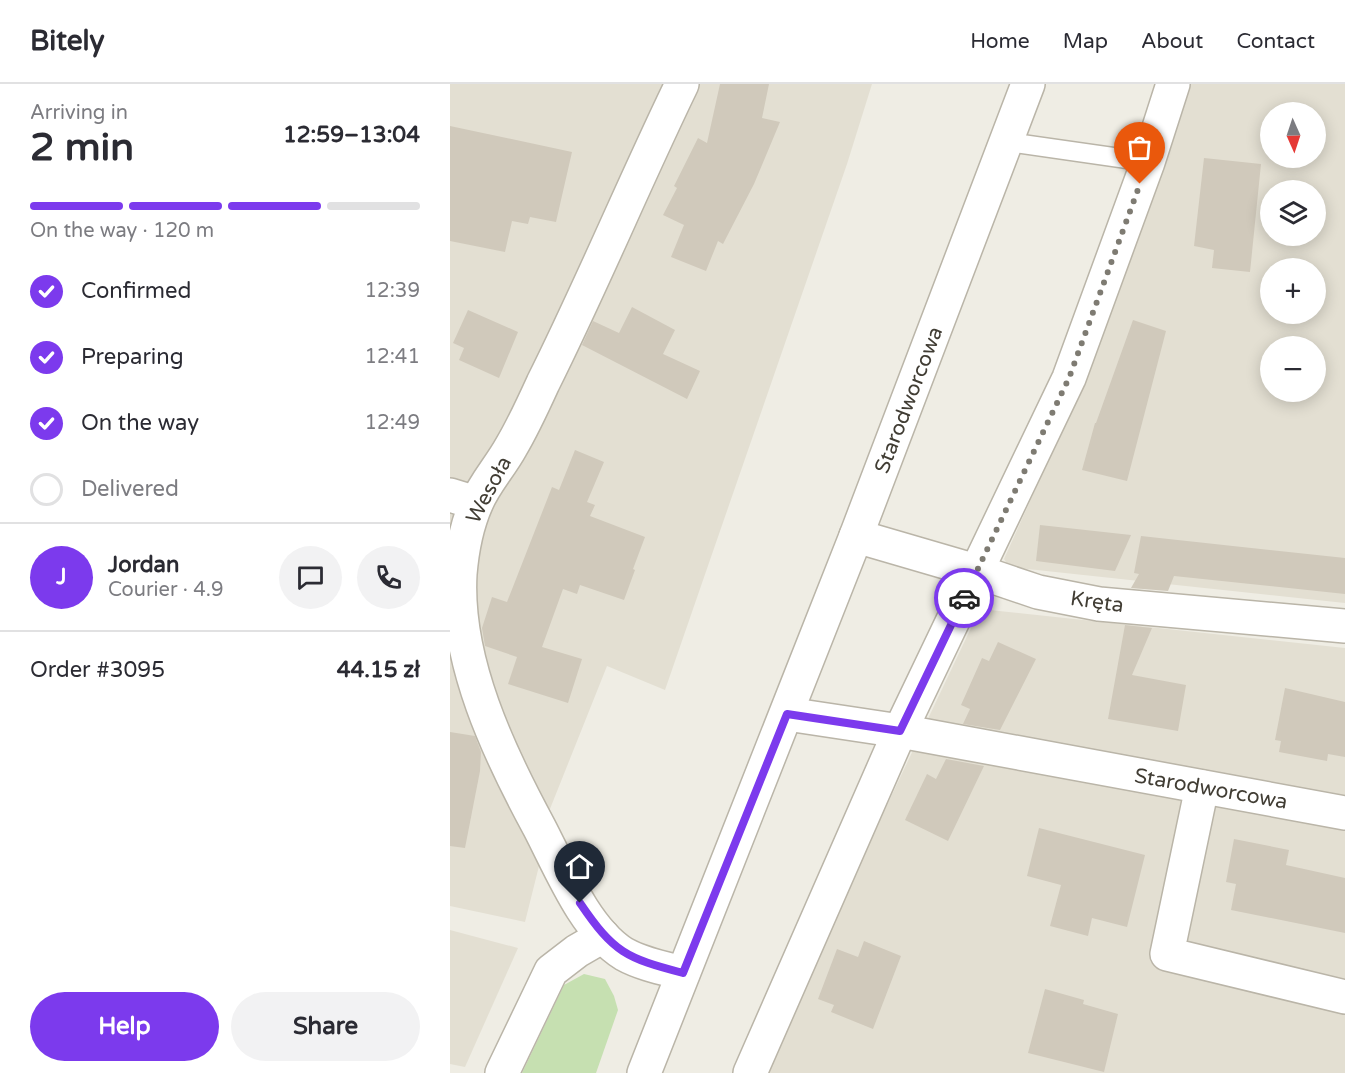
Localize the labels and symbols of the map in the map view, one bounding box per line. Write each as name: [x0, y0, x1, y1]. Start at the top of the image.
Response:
north arrow: [1260, 102, 1326, 168]
pin: [1114, 122, 1165, 184]
street label: Starodworcowa: [870, 323, 948, 477]
street label: Wesoła: [461, 452, 517, 528]
courier: [934, 568, 994, 628]
street label: Kręta: [1069, 586, 1125, 618]
street label: Starodworcowa: [1132, 763, 1290, 815]
pin: [554, 841, 605, 903]

